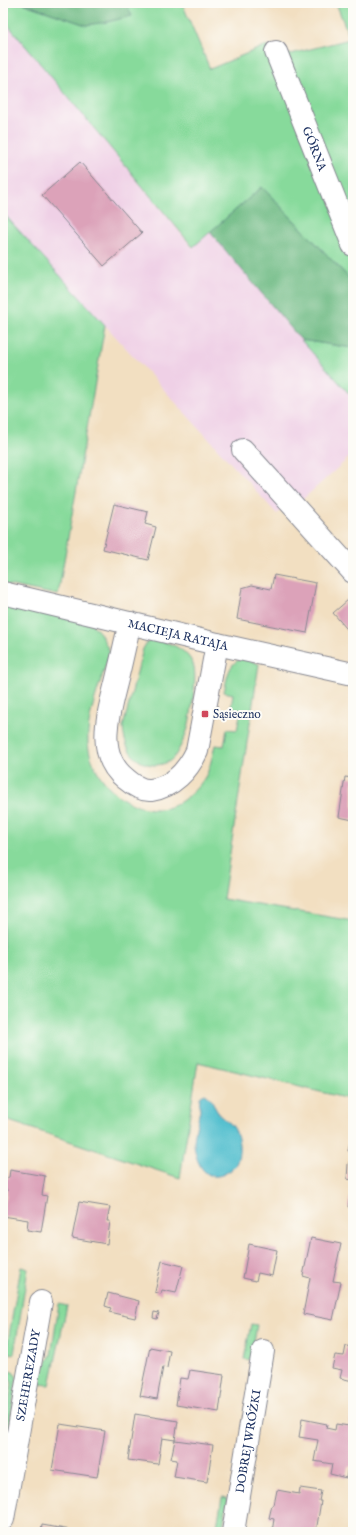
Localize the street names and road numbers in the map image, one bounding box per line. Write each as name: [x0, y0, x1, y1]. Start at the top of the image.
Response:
street label: GÓRNA: [299, 124, 330, 174]
street label: MACIEJA RATAJA: [127, 616, 230, 654]
street label: SZEHEREZADY: [13, 1327, 44, 1422]
street label: DOBREJ WRÓŻKI: [232, 1388, 264, 1494]

